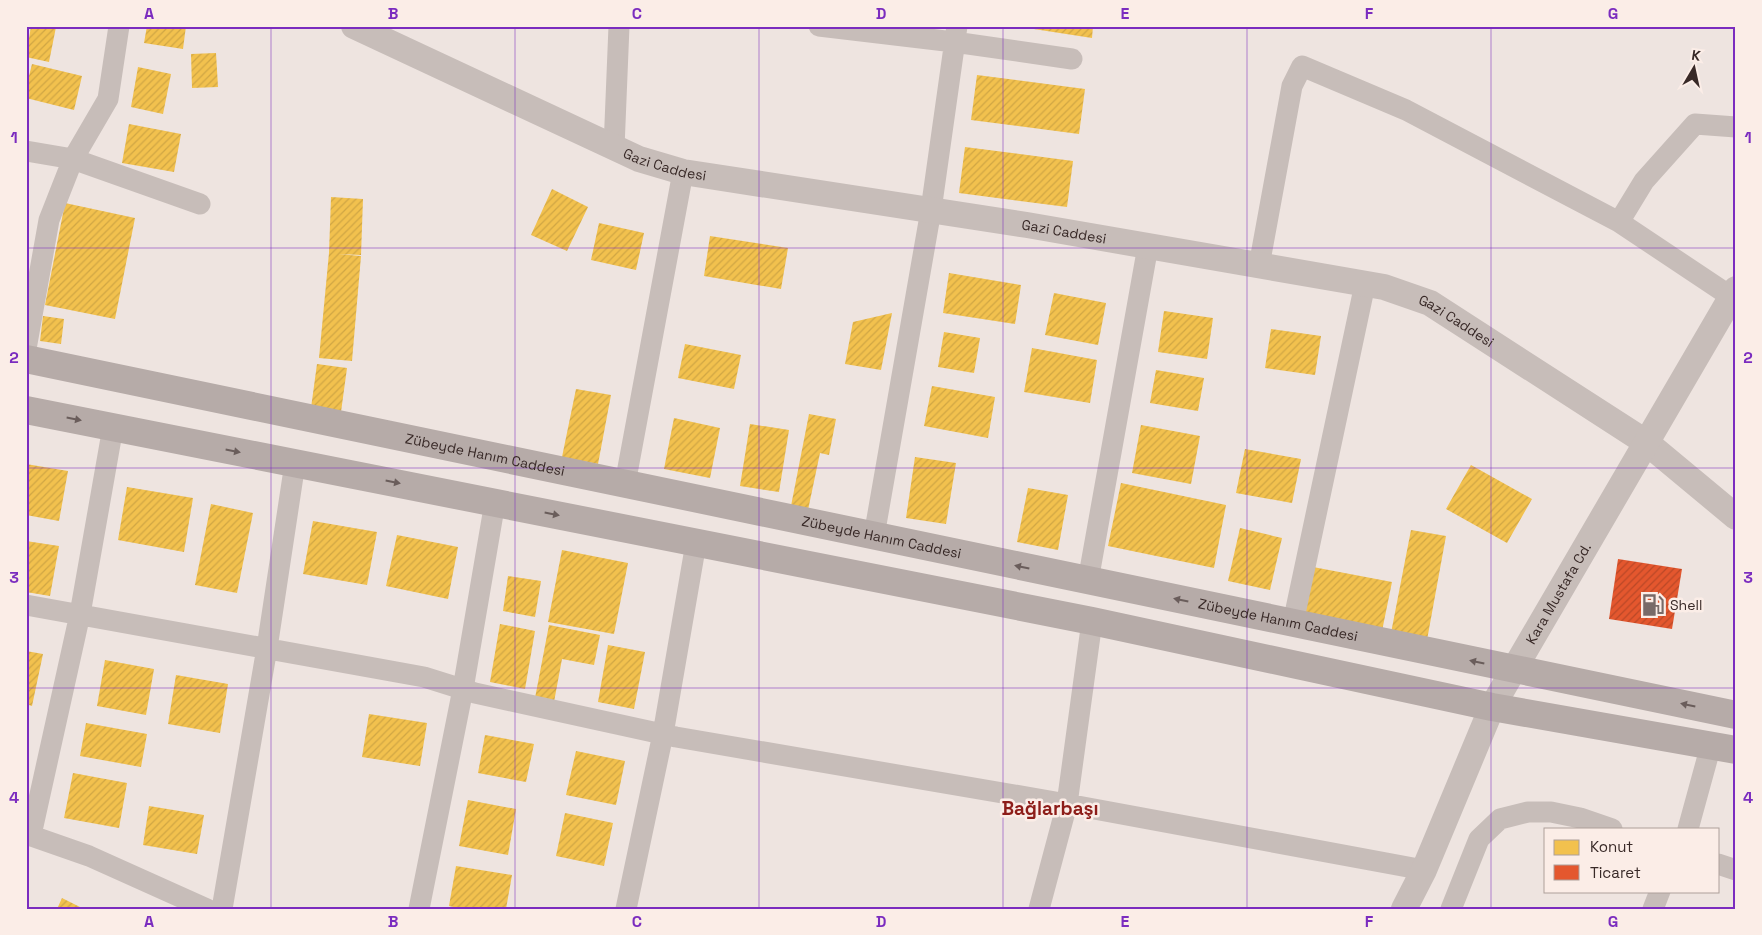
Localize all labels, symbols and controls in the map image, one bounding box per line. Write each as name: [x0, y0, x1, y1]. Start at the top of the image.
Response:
text: A: [144, 3, 154, 24]
text: B: [388, 3, 398, 24]
text: C: [632, 3, 642, 24]
text: D: [876, 3, 886, 24]
text: E: [1121, 3, 1130, 24]
text: F: [1365, 3, 1374, 24]
text: G: [1608, 3, 1618, 24]
north arrow: [1670, 42, 1720, 92]
text: K: [1690, 46, 1702, 65]
text: 1: [10, 127, 18, 148]
text: 1: [1744, 127, 1752, 148]
street label: Gazi Caddesi: [620, 144, 708, 184]
street label: Gazi Caddesi: [1020, 215, 1108, 248]
street label: Gazi Caddesi: [1416, 291, 1497, 351]
text: 2: [9, 347, 19, 368]
text: 2: [1743, 347, 1753, 368]
one-way arrow: [66, 415, 82, 423]
street label: Zübeyde Hanım Caddesi: [404, 429, 567, 480]
one-way arrow: [226, 447, 242, 455]
one-way arrow: [385, 479, 401, 487]
one-way arrow: [545, 510, 560, 518]
street label: Zübeyde Hanım Caddesi: [800, 512, 963, 563]
street label: Kara Mustafa Cd.: [1522, 539, 1595, 647]
one-way arrow: [1015, 563, 1030, 571]
text: 3: [9, 567, 19, 588]
text: 3: [1743, 567, 1753, 588]
fuel station icon: Shell: [1640, 592, 1666, 618]
street label: Zübeyde Hanım Caddesi: [1197, 594, 1360, 645]
one-way arrow: [1174, 596, 1189, 604]
place label: Shell: [1670, 596, 1702, 614]
one-way arrow: [1470, 658, 1485, 666]
one-way arrow: [1680, 701, 1696, 709]
text: 4: [9, 787, 19, 808]
text: 4: [1743, 787, 1753, 808]
district label: Bağlarbaşı: [1001, 796, 1099, 821]
legend: [1544, 828, 1720, 892]
text: Konut: [1590, 837, 1633, 856]
text: Ticaret: [1590, 863, 1641, 882]
text: A: [144, 911, 154, 932]
text: B: [388, 911, 398, 932]
text: C: [632, 911, 642, 932]
text: D: [876, 911, 886, 932]
text: E: [1121, 911, 1130, 932]
text: F: [1365, 911, 1374, 932]
text: G: [1608, 911, 1618, 932]

